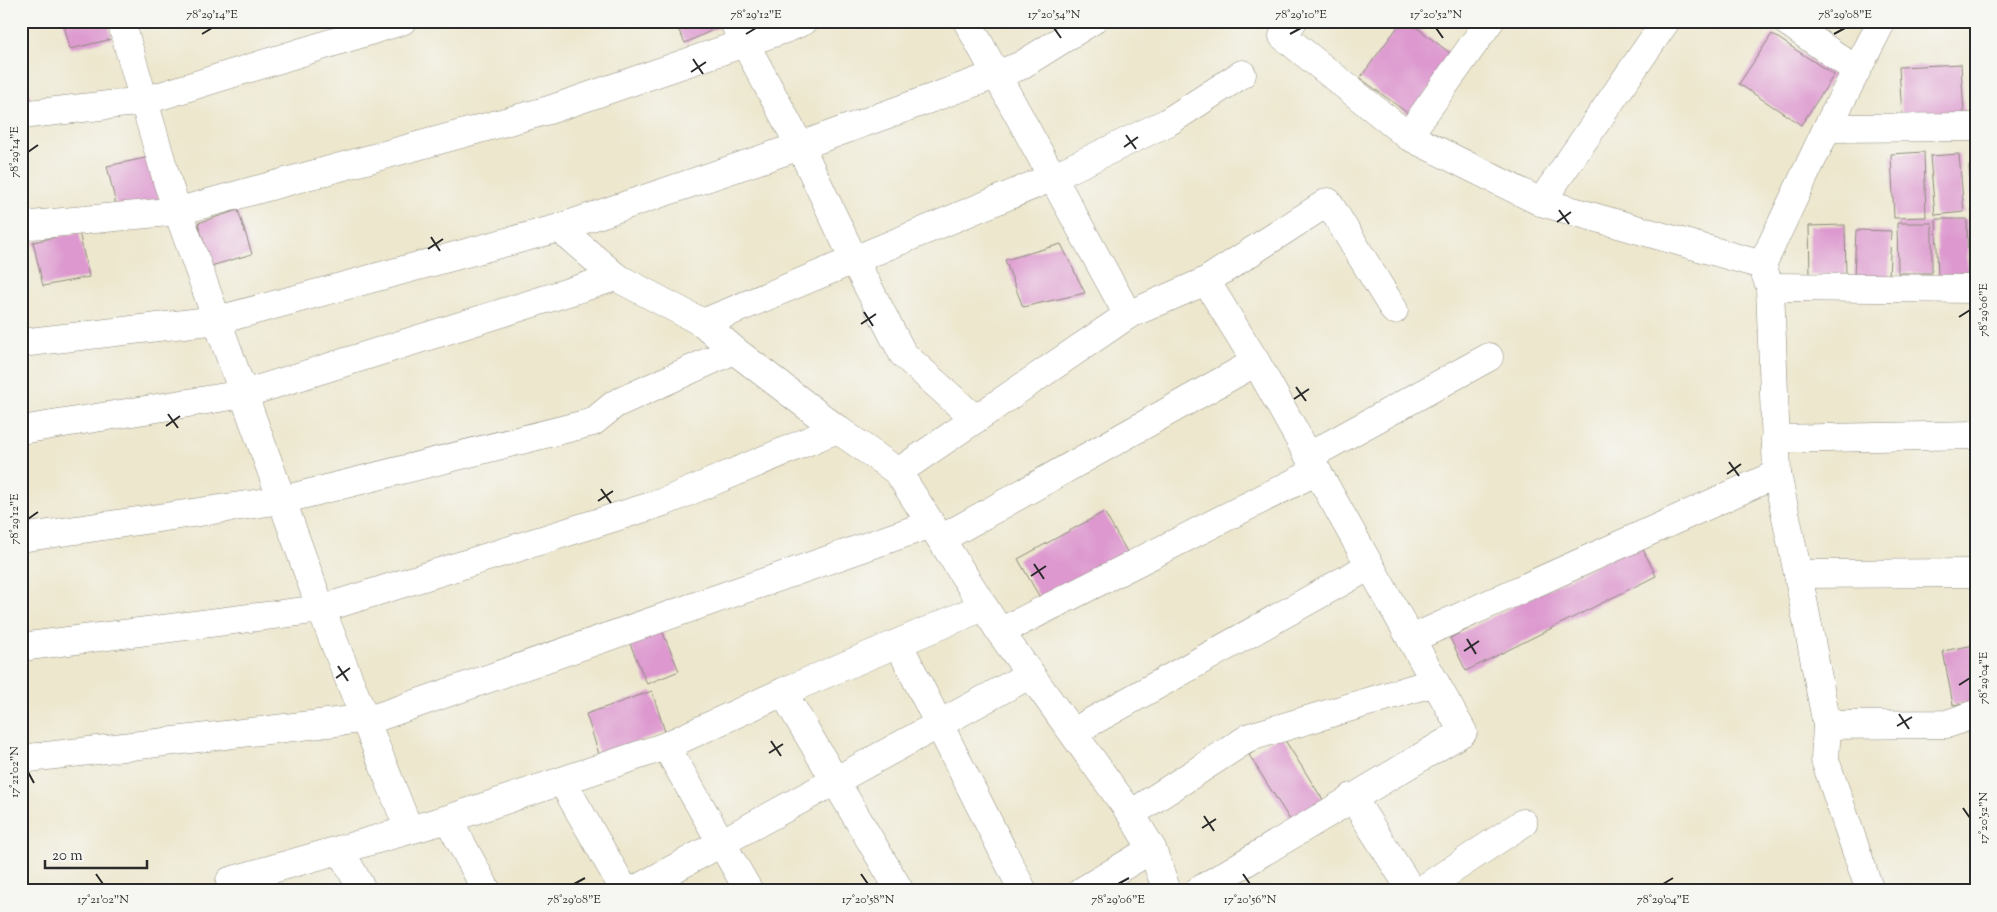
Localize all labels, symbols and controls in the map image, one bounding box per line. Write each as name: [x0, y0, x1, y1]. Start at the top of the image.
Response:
text: 78°29'14"E: [186, 6, 239, 24]
text: 78°29'12"E: [730, 6, 782, 24]
text: 17°20'54"N: [1028, 6, 1081, 24]
text: 78°29'10"E: [1275, 6, 1328, 24]
text: 17°20'52"N: [1410, 6, 1462, 24]
text: 78°29'08"E: [1818, 6, 1872, 24]
text: 78°29'14"E: [6, 125, 24, 178]
text: 78°29'06"E: [1975, 283, 1993, 337]
text: 78°29'12"E: [6, 493, 24, 545]
text: 78°29'04"E: [1975, 651, 1993, 704]
text: 17°21'02"N: [6, 746, 24, 798]
text: 17°20'52"N: [1975, 792, 1993, 844]
scale bar: [45, 837, 148, 869]
text: 20 m: [52, 846, 83, 867]
text: 17°21'02"N: [77, 891, 129, 909]
text: 78°29'08"E: [547, 891, 601, 909]
text: 17°20'58"N: [842, 891, 895, 909]
text: 78°29'06"E: [1091, 891, 1145, 909]
text: 17°20'56"N: [1224, 891, 1277, 909]
text: 78°29'04"E: [1637, 891, 1690, 909]

